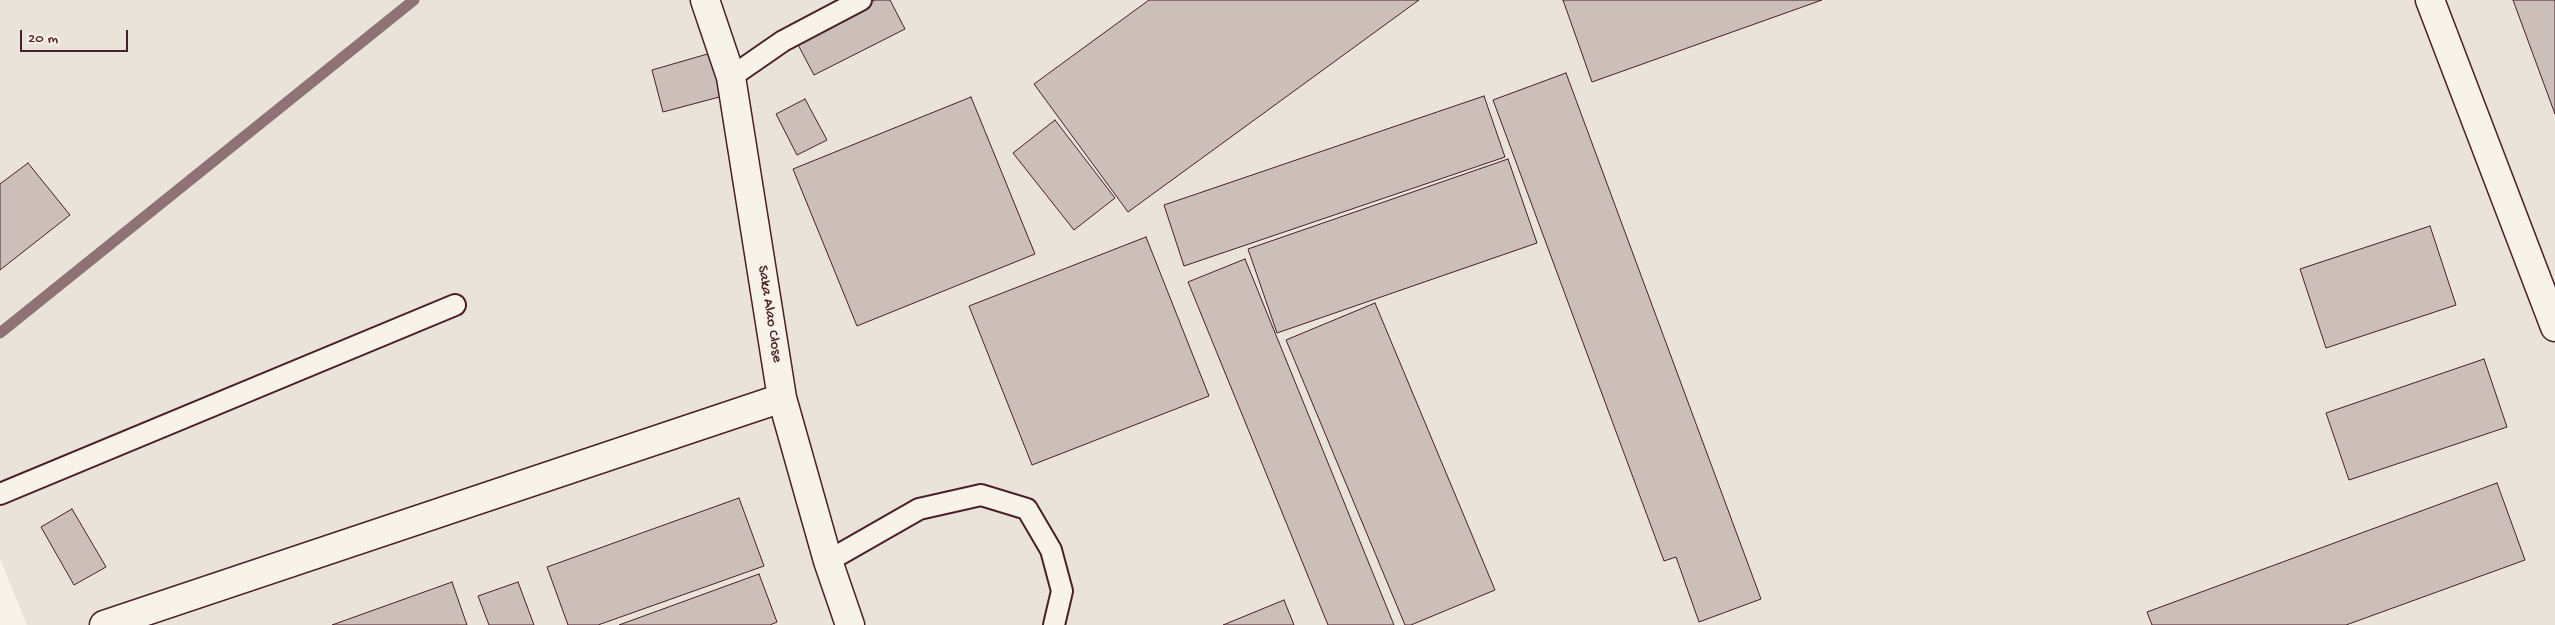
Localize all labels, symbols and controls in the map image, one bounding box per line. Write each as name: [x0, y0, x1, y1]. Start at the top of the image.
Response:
scale bar: [22, 20, 130, 52]
text: 20 m: [28, 30, 58, 48]
street label: Saka Alao Close: [752, 264, 786, 364]

